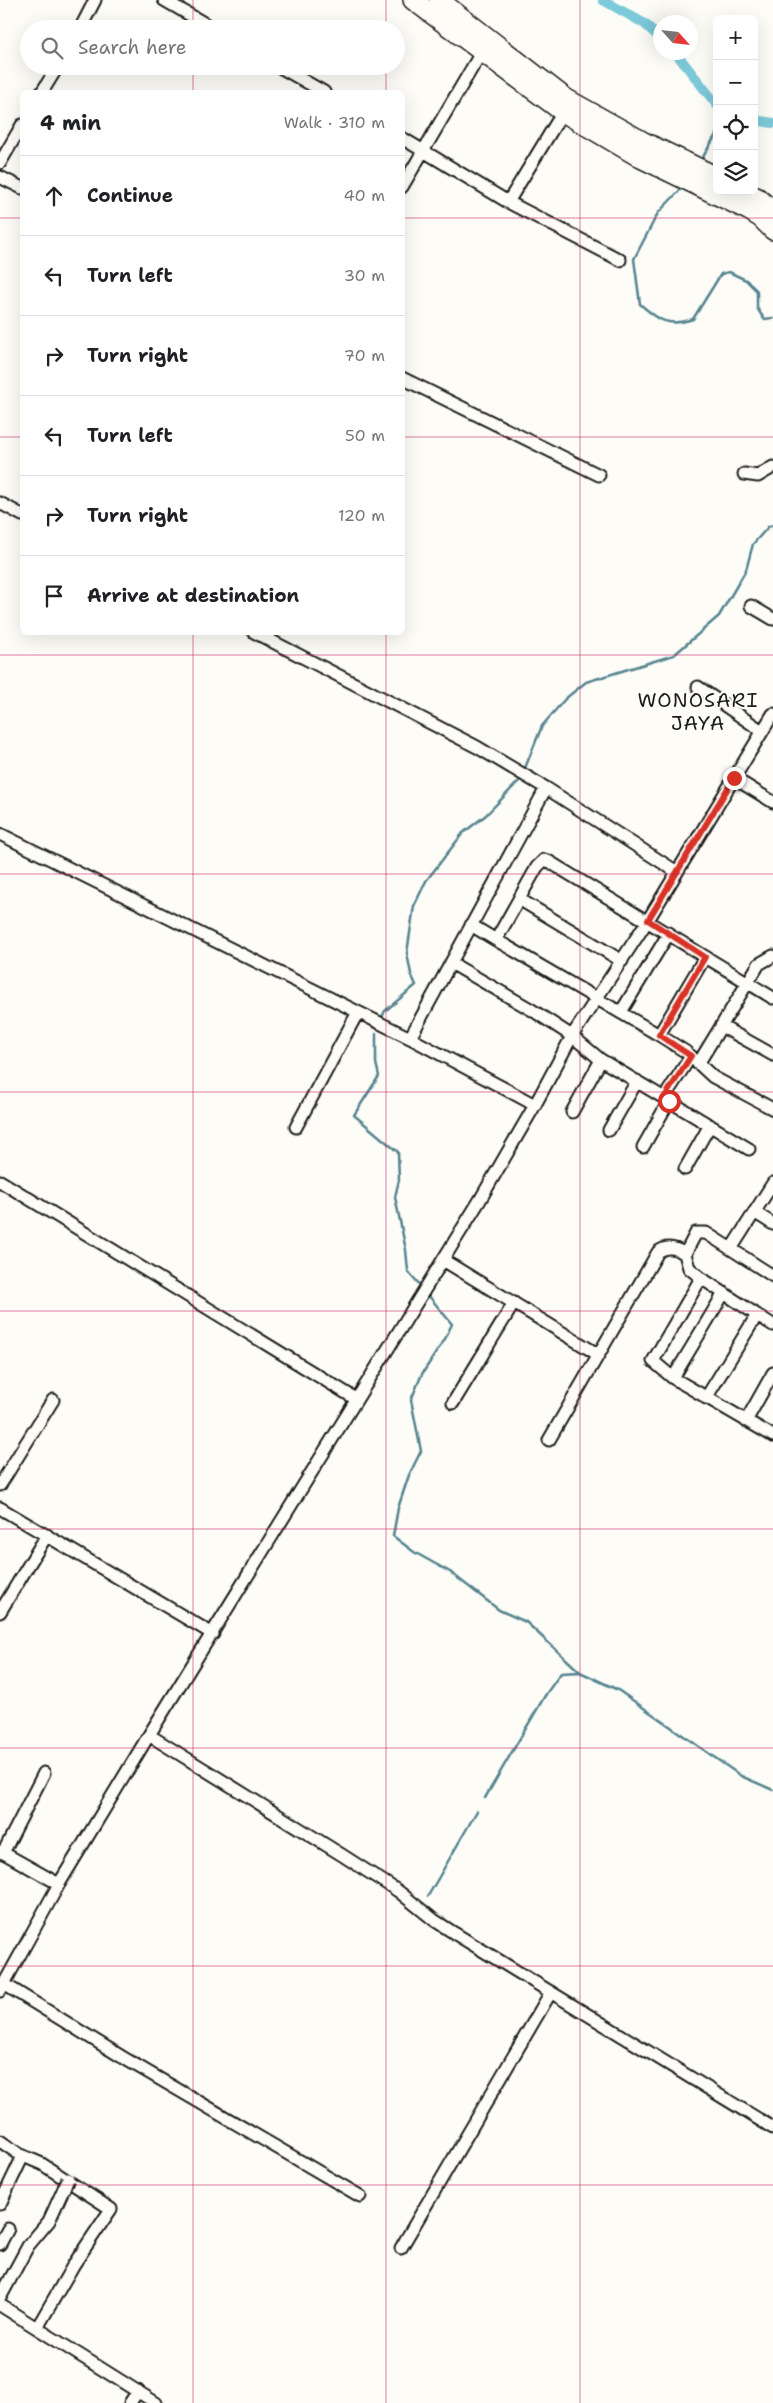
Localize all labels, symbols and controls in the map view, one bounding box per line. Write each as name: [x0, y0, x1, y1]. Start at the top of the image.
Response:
north arrow: [653, 15, 698, 60]
map controls: [713, 15, 758, 195]
button: +: [713, 15, 758, 60]
search box: [20, 20, 405, 75]
icon: search: [38, 34, 66, 62]
text: Search here: [78, 35, 187, 60]
button: −: [713, 60, 758, 105]
button: locate: [713, 105, 758, 150]
text: 4 min: [40, 109, 101, 137]
text: Walk · 310 m: [284, 112, 385, 133]
button: layers: [713, 150, 758, 195]
icon: ahead: [40, 182, 68, 210]
text: Continue: [87, 183, 173, 208]
text: 40 m: [343, 185, 385, 206]
icon: left: [40, 262, 68, 290]
text: Turn left: [87, 263, 173, 288]
text: 30 m: [344, 265, 385, 286]
icon: right: [40, 342, 68, 370]
text: Turn right: [87, 343, 188, 368]
text: 70 m: [344, 345, 385, 366]
icon: left: [40, 422, 68, 450]
text: Turn left: [87, 423, 173, 448]
text: 50 m: [345, 425, 385, 446]
icon: right: [40, 502, 68, 530]
text: Turn right: [87, 503, 188, 528]
text: 120 m: [338, 505, 385, 526]
icon: arrive: [40, 582, 68, 610]
text: Arrive at destination: [87, 583, 299, 608]
district label: WONOSARI JAYA: [637, 687, 759, 736]
route end: [723, 767, 746, 790]
route start: [658, 1090, 681, 1113]

